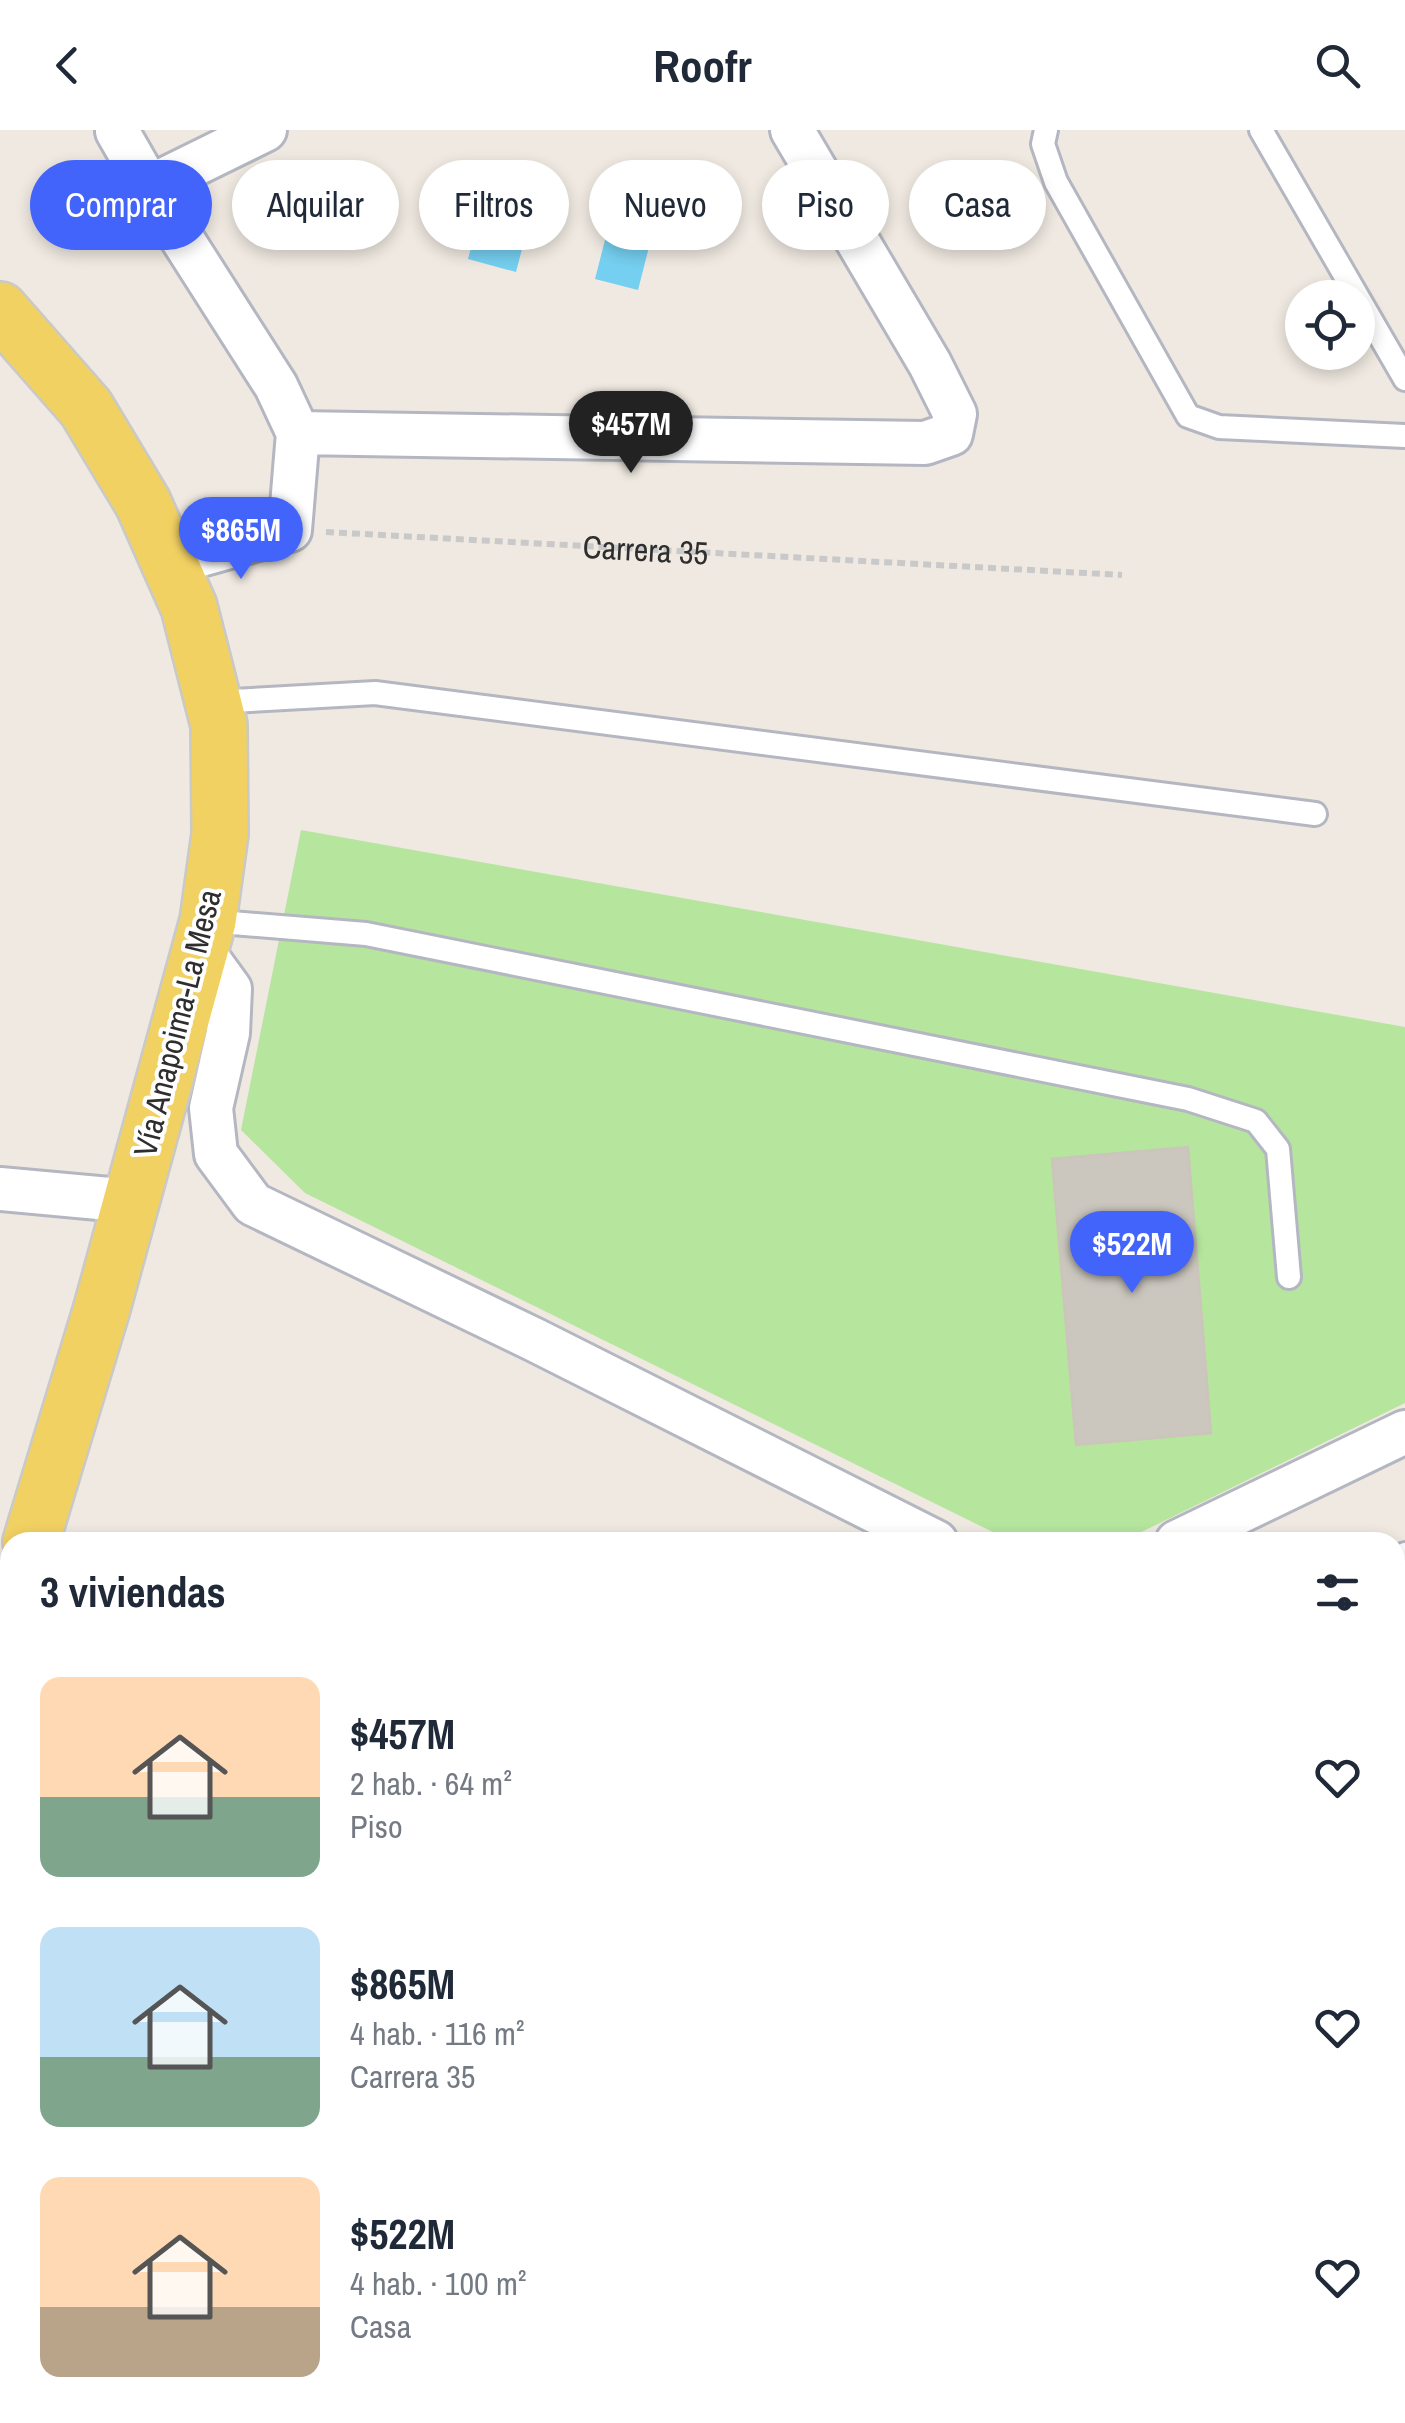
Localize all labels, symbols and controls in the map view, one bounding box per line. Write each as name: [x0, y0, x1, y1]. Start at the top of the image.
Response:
text: Roofr: [653, 35, 752, 96]
icon: back: [40, 38, 95, 93]
icon: search: [1310, 38, 1365, 93]
chip: Comprar: [30, 160, 212, 250]
chip: Alquilar: [232, 160, 399, 250]
chip: Filtros: [419, 160, 569, 250]
chip: Nuevo: [589, 160, 742, 250]
chip: Piso: [762, 160, 889, 250]
chip: Casa: [909, 160, 1046, 250]
map controls: [1285, 280, 1375, 370]
button: locate: [1285, 280, 1375, 370]
pin: $457M: [561, 391, 701, 476]
text: $457M: [591, 402, 671, 445]
pin: $865M: [171, 497, 311, 582]
text: $865M: [201, 508, 281, 551]
street label: Carrera 35: [582, 524, 709, 574]
street label: Vía Anapoima-La Mesa: [123, 885, 231, 1161]
pin: $522M: [1062, 1211, 1202, 1296]
text: $522M: [1092, 1222, 1172, 1265]
text: 3 viviendas: [40, 1564, 226, 1620]
icon: filters: [1310, 1565, 1365, 1620]
text: $457M: [350, 1706, 455, 1762]
icon: home: [120, 1717, 240, 1837]
icon: heart: [1310, 1750, 1365, 1805]
text: 2 hab. · 64 m²: [350, 1762, 512, 1805]
text: Piso: [350, 1805, 403, 1848]
text: $865M: [350, 1956, 455, 2012]
icon: home: [120, 1967, 240, 2087]
icon: heart: [1310, 2000, 1365, 2055]
text: 4 hab. · 116 m²: [350, 2012, 525, 2055]
text: Carrera 35: [350, 2055, 475, 2098]
text: $522M: [350, 2206, 455, 2262]
icon: home: [120, 2217, 240, 2337]
icon: heart: [1310, 2250, 1365, 2305]
text: 4 hab. · 100 m²: [350, 2262, 527, 2305]
text: Casa: [350, 2305, 411, 2348]

